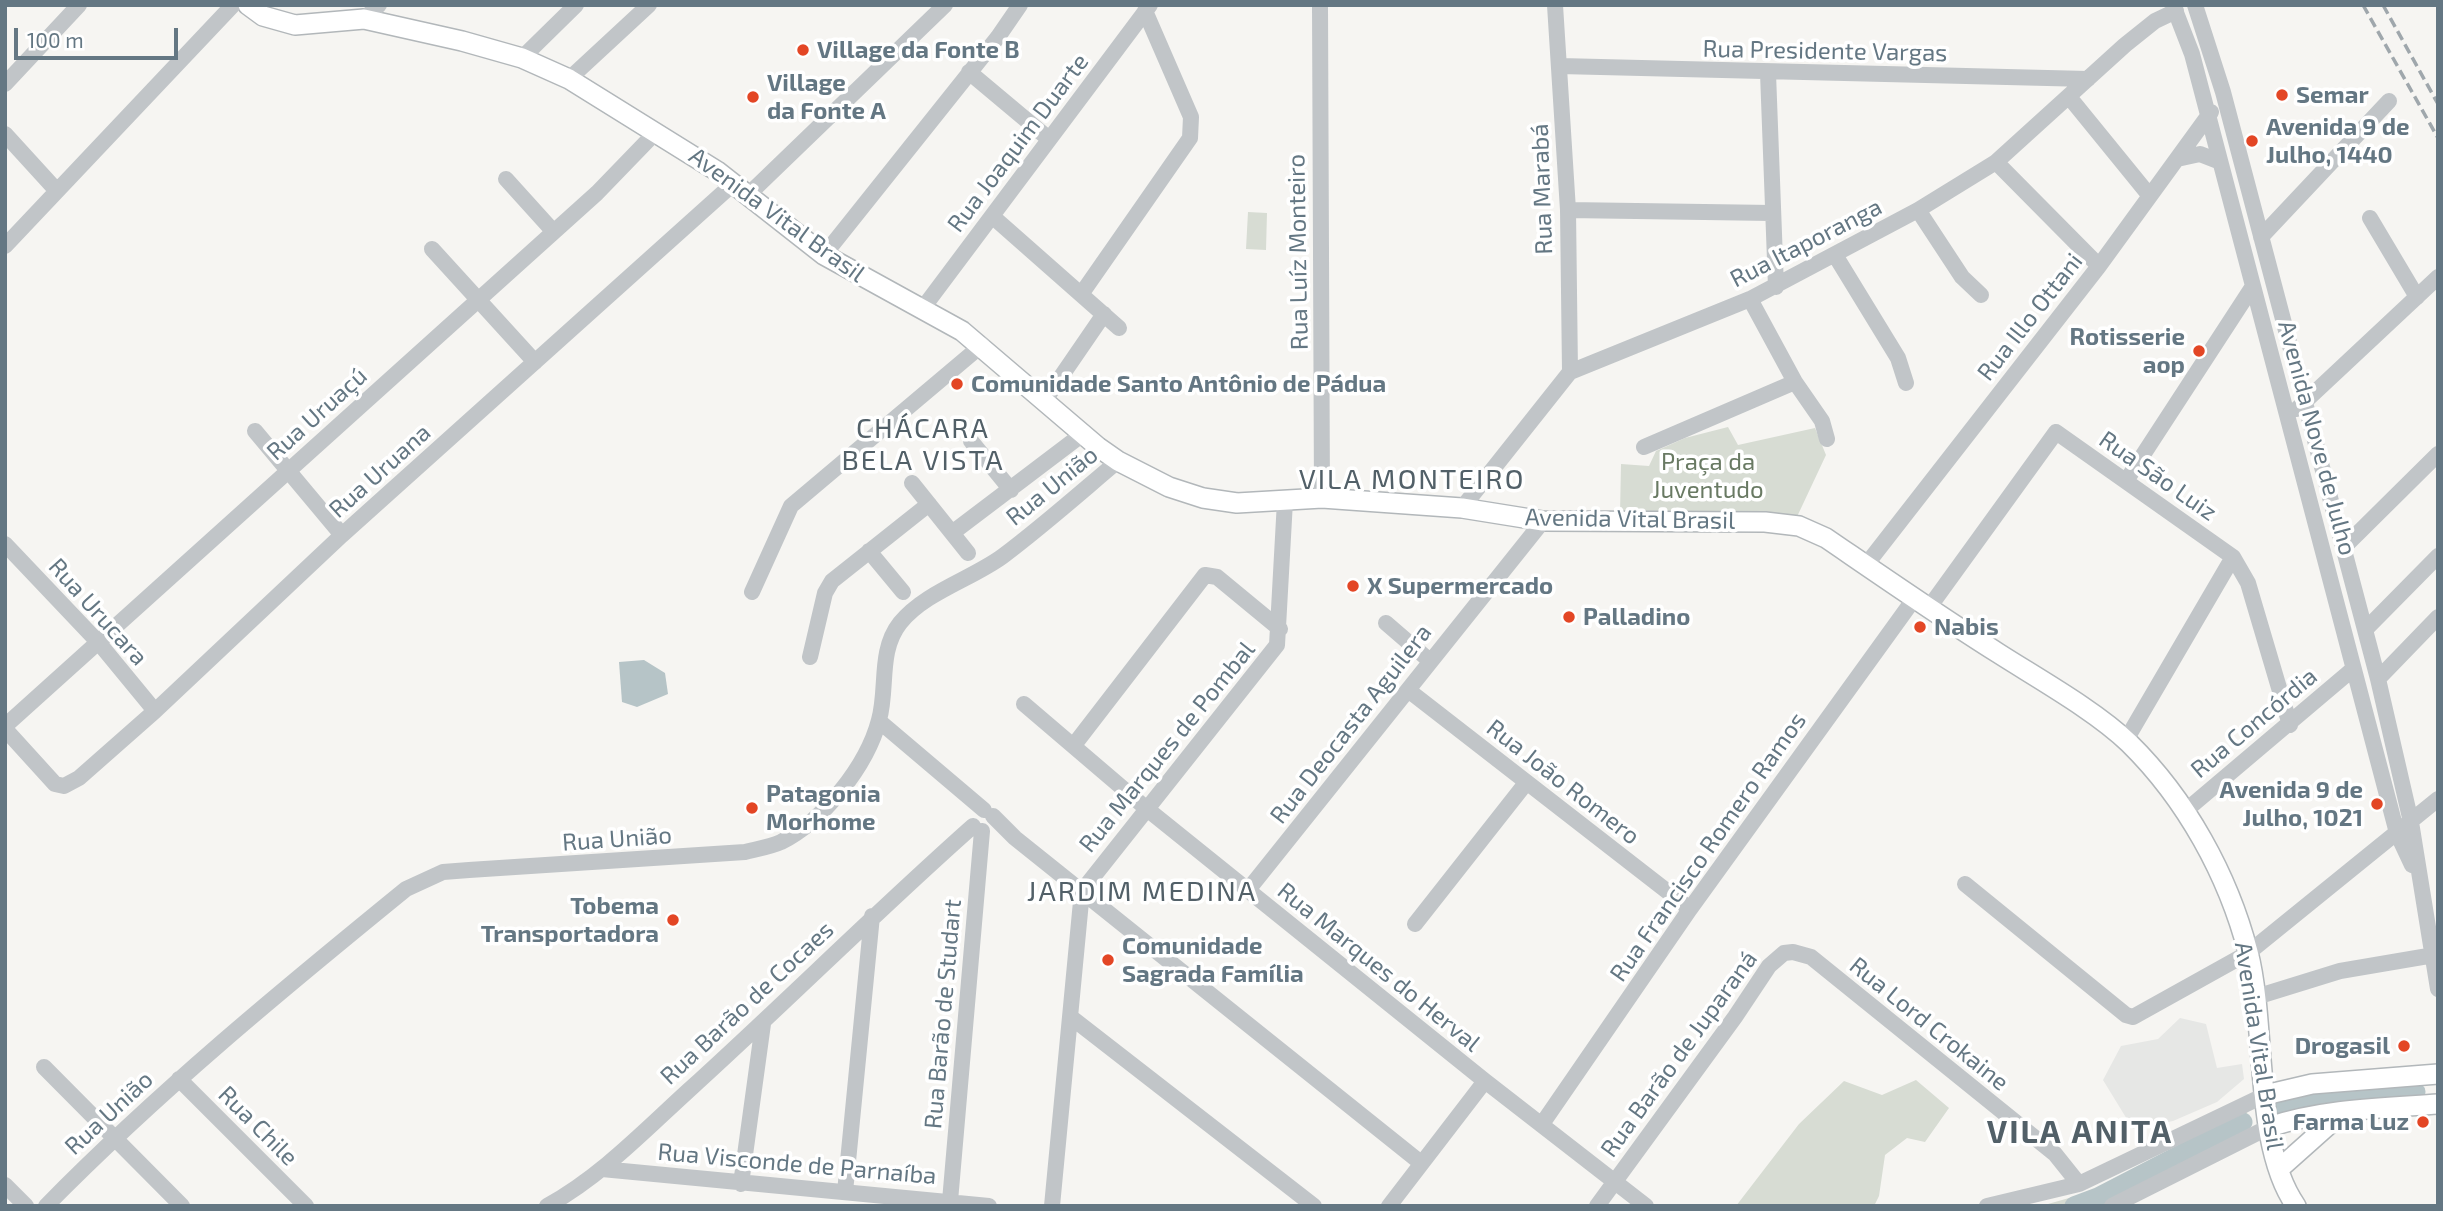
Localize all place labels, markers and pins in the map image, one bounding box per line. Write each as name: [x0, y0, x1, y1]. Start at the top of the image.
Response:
place label: Village da Fonte B: [817, 36, 1020, 64]
marker: Village da Fonte B: [795, 42, 811, 58]
place label: Village da Fonte A: [767, 69, 886, 125]
place label: Semar: [2296, 81, 2369, 109]
marker: Semar: [2274, 87, 2290, 103]
marker: Village da Fonte A: [745, 89, 761, 105]
place label: Avenida 9 de Julho, 1440: [2266, 113, 2410, 169]
marker: Avenida 9 de Julho, 1440: [2244, 133, 2260, 149]
place label: Rotisserie aop: [2070, 323, 2185, 379]
marker: Rotisserie aop: [2191, 343, 2207, 359]
place label: Comunidade Santo Antônio de Pádua: [971, 370, 1386, 398]
marker: Comunidade Santo Antônio de Pádua: [949, 376, 965, 392]
place label: X Supermercado: [1367, 572, 1553, 600]
marker: X Supermercado: [1345, 578, 1361, 594]
place label: Palladino: [1583, 603, 1690, 631]
marker: Palladino: [1561, 609, 1577, 625]
place label: Nabis: [1934, 613, 1999, 641]
marker: Nabis: [1912, 619, 1928, 635]
place label: Avenida 9 de Julho, 1021: [2219, 776, 2363, 832]
place label: Patagonia Morhome: [766, 780, 881, 836]
marker: Avenida 9 de Julho, 1021: [2369, 796, 2385, 812]
marker: Patagonia Morhome: [744, 800, 760, 816]
place label: Tobema Transportadora: [481, 892, 659, 948]
marker: Tobema Transportadora: [665, 912, 681, 928]
place label: Comunidade Sagrada Família: [1122, 932, 1304, 988]
marker: Comunidade Sagrada Família: [1100, 952, 1116, 968]
place label: Drogasil: [2295, 1032, 2390, 1060]
marker: Drogasil: [2396, 1038, 2412, 1054]
place label: Farma Luz: [2292, 1108, 2409, 1136]
marker: Farma Luz: [2415, 1114, 2431, 1130]

